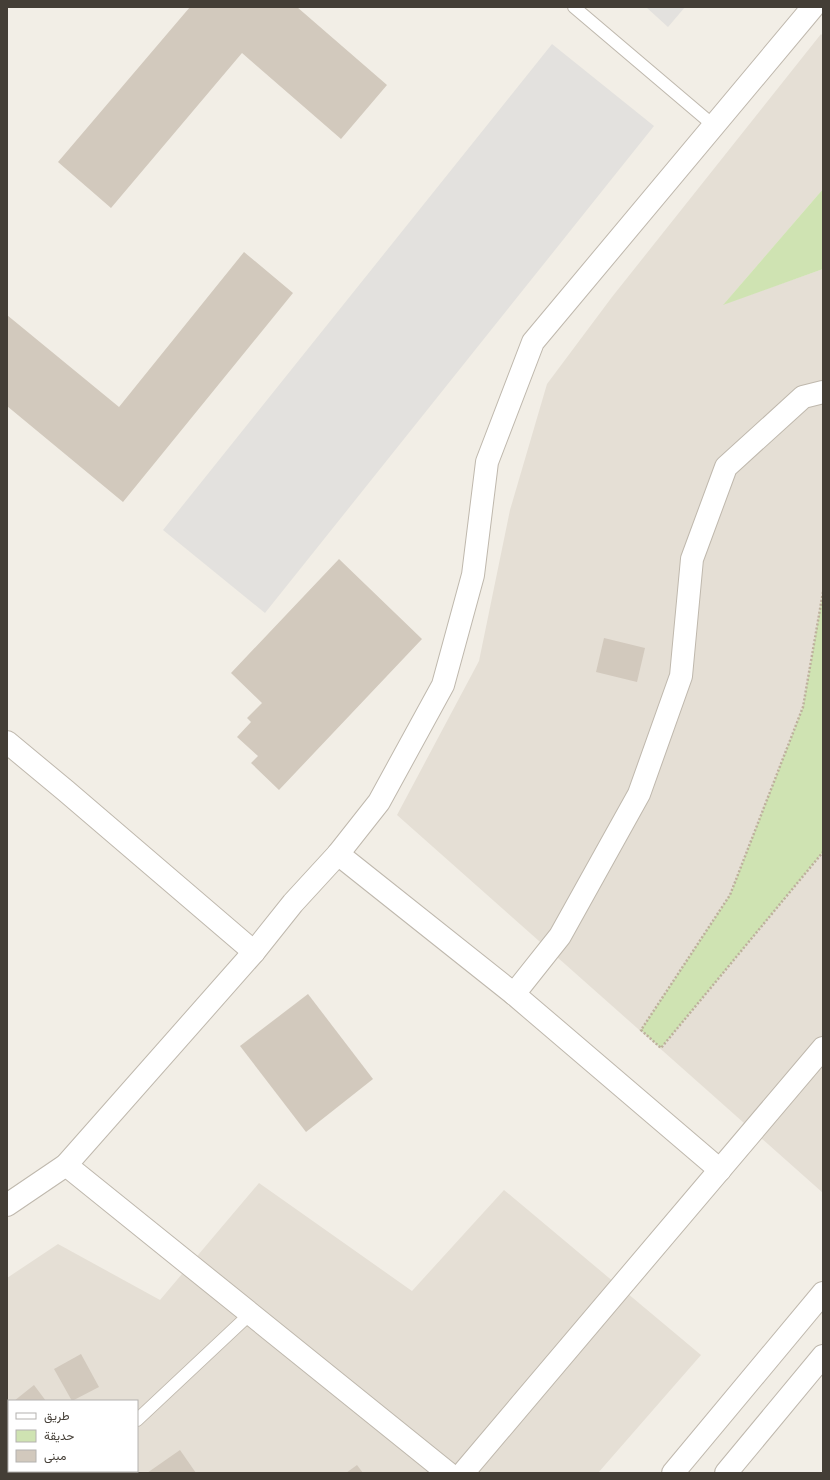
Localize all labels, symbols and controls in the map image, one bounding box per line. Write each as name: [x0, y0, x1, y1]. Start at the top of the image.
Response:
legend: [8, 1400, 138, 1472]
text: طريق: [44, 1409, 70, 1424]
text: حديقة: [44, 1429, 74, 1443]
text: مبنى: [44, 1449, 66, 1464]

